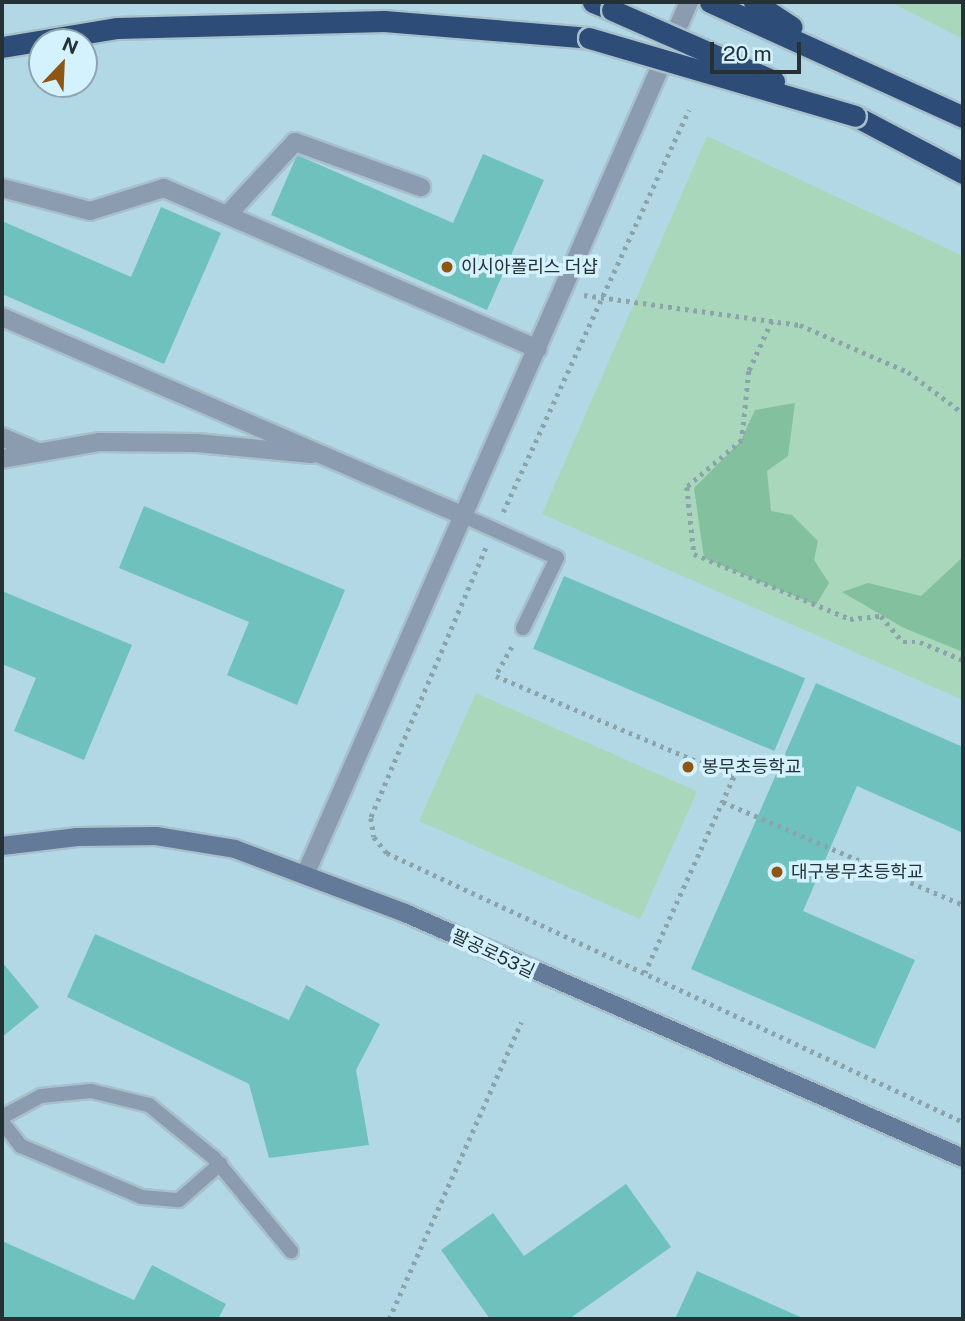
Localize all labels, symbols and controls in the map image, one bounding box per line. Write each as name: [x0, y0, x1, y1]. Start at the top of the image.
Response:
north arrow: [28, 28, 98, 98]
scale bar: [713, 28, 804, 72]
text: N: [59, 32, 82, 59]
text: 20 m: [723, 41, 772, 66]
place label: 이시아폴리스 더샵: [461, 256, 598, 278]
marker: 이시아폴리스 더샵: [439, 259, 455, 275]
place label: 봉무초등학교: [702, 756, 801, 778]
marker: 봉무초등학교: [680, 759, 696, 775]
place label: 대구봉무초등학교: [791, 861, 923, 883]
marker: 대구봉무초등학교: [769, 864, 785, 880]
street label: 팔공로53길: [448, 925, 538, 983]

